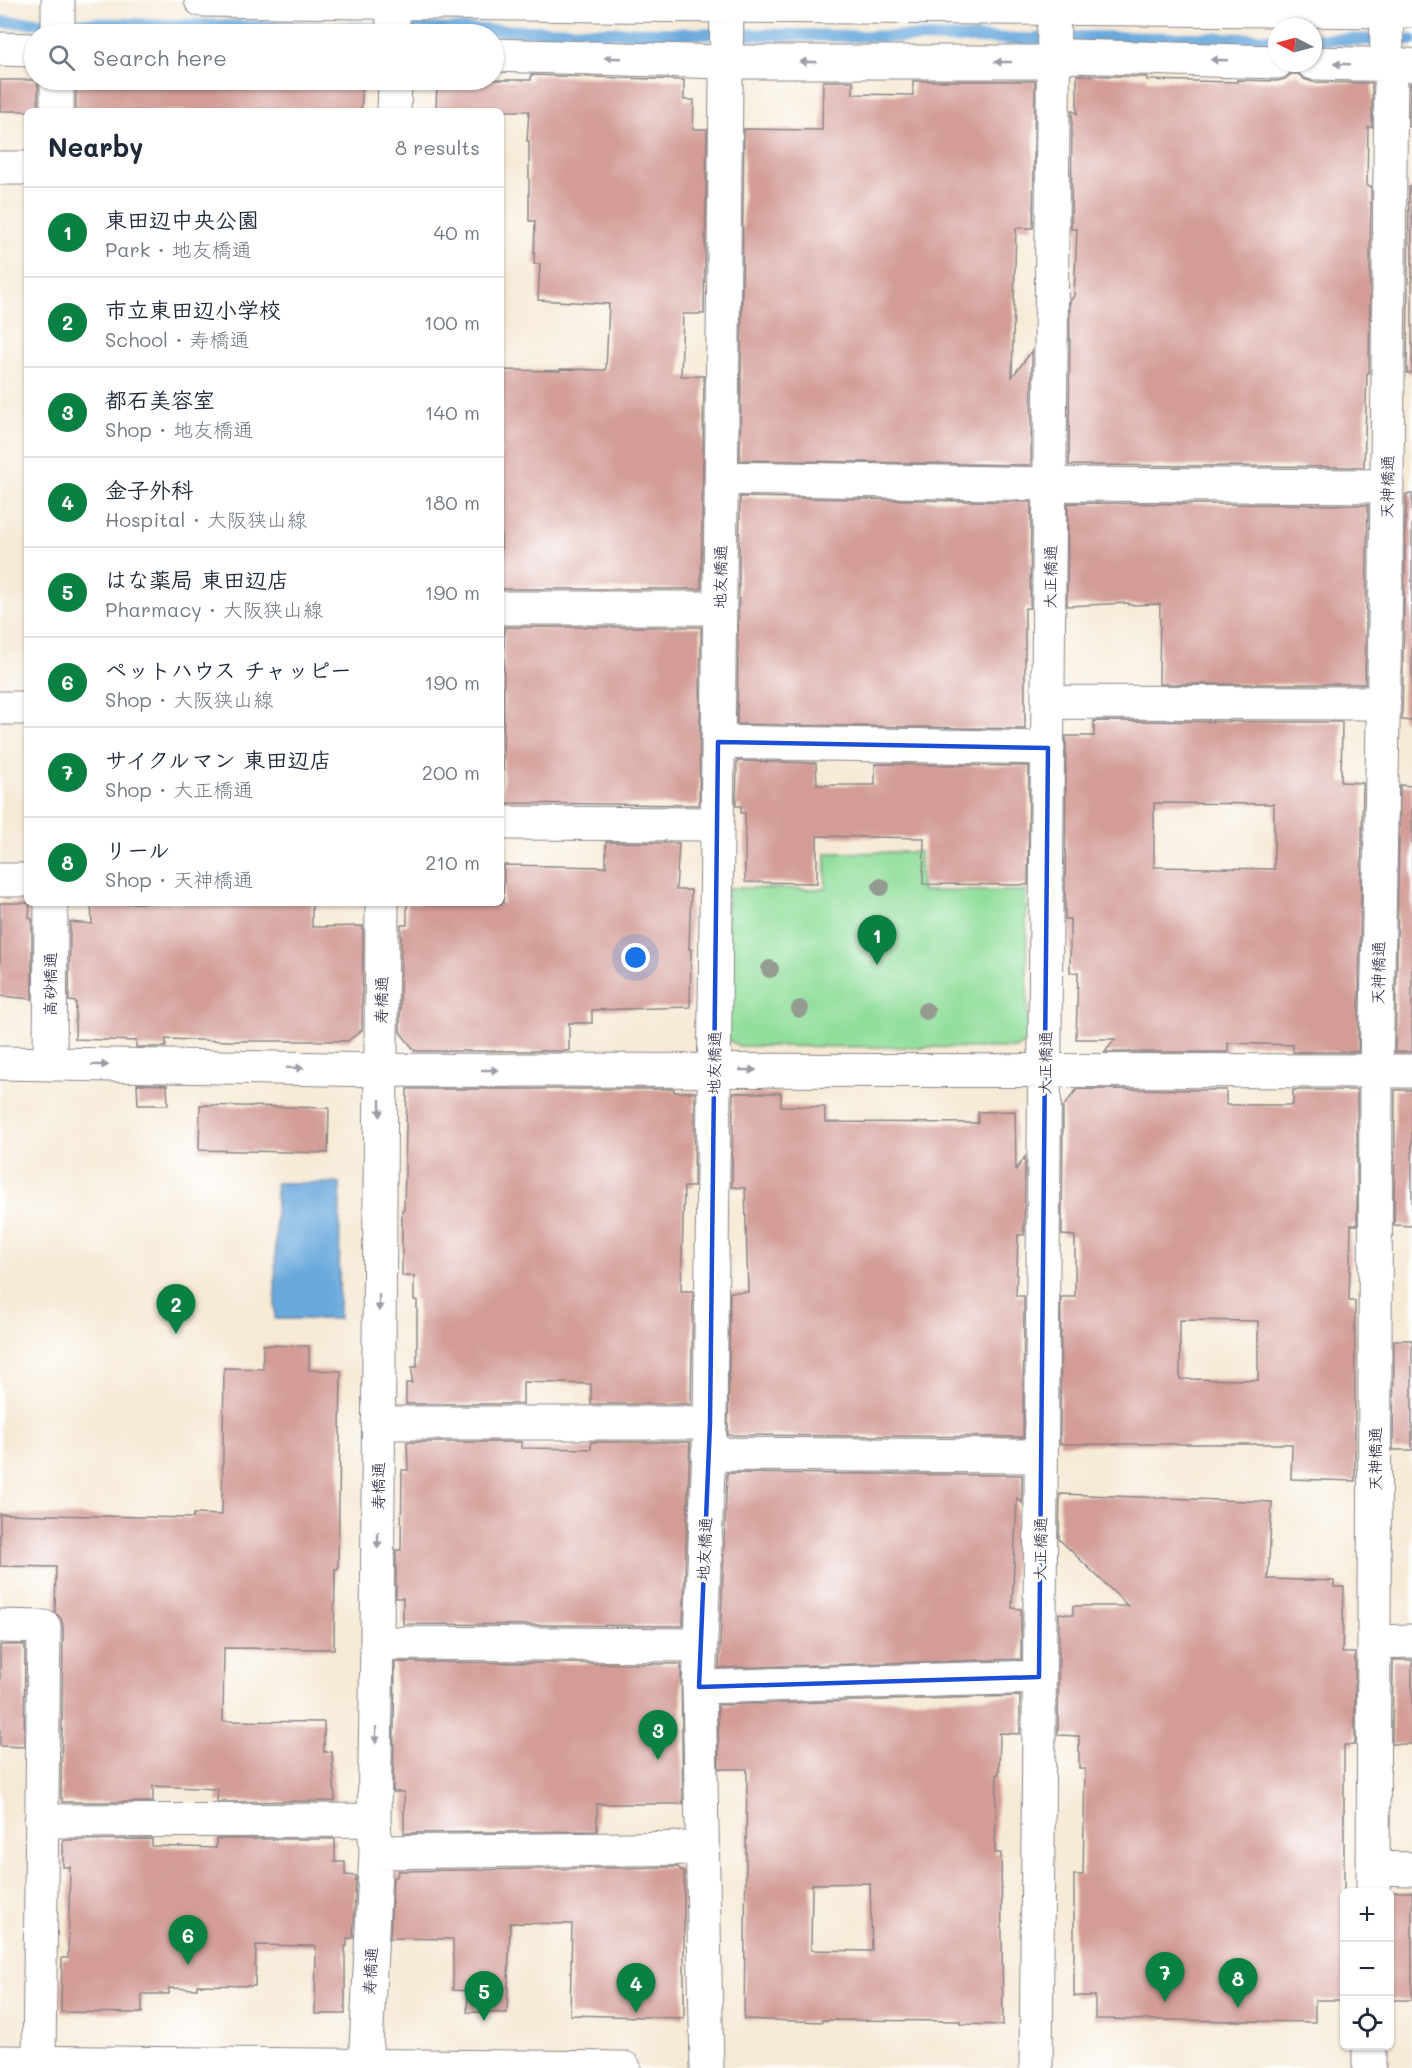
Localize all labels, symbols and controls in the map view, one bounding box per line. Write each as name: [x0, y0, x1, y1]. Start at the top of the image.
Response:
north arrow: [1268, 18, 1322, 72]
search box: [24, 24, 504, 90]
icon: search: [45, 41, 78, 74]
text: Search here: [93, 43, 227, 72]
one-way arrow: [604, 54, 623, 63]
one-way arrow: [1209, 55, 1228, 65]
one-way arrow: [799, 57, 818, 67]
one-way arrow: [994, 57, 1013, 67]
one-way arrow: [1332, 59, 1351, 68]
text: Nearby: [48, 130, 143, 164]
text: 8 results: [395, 134, 480, 160]
text: 東田辺中央公園: [105, 205, 259, 234]
text: 1: [63, 219, 72, 245]
text: 40 m: [434, 219, 480, 245]
text: Park · 地友橋通: [105, 236, 252, 262]
text: 市立東田辺小学校: [105, 295, 281, 324]
text: 2: [62, 309, 73, 335]
text: 100 m: [424, 309, 480, 335]
text: School · 寿橋通: [105, 326, 250, 352]
text: 都石美容室: [105, 385, 215, 414]
text: 3: [62, 399, 74, 425]
text: 140 m: [425, 399, 480, 425]
text: Shop · 地友橋通: [105, 416, 253, 442]
street label: 天神橋通: [1375, 455, 1398, 519]
text: 金子外科: [105, 475, 193, 504]
text: 4: [61, 489, 74, 515]
text: 180 m: [424, 489, 480, 515]
text: Hospital · 大阪狭山線: [105, 506, 307, 532]
street label: 地友橋通: [708, 545, 731, 609]
street label: 大正橋通: [1038, 545, 1061, 609]
text: はな薬局 東田辺店: [105, 565, 289, 594]
text: 5: [62, 579, 73, 605]
text: 190 m: [425, 579, 480, 605]
text: Pharmacy · 大阪狭山線: [105, 596, 323, 622]
text: ペットハウス チャッピー: [105, 655, 352, 684]
text: 6: [61, 669, 74, 695]
text: 190 m: [425, 669, 480, 695]
text: Shop · 大阪狭山線: [105, 686, 273, 712]
text: サイクルマン 東田辺店: [105, 745, 332, 774]
text: 7: [62, 759, 73, 785]
text: 200 m: [422, 759, 480, 785]
text: Shop · 大正橋通: [105, 776, 253, 802]
text: リール: [105, 835, 170, 864]
text: 8: [61, 849, 74, 875]
text: 210 m: [425, 849, 480, 875]
text: Shop · 天神橋通: [105, 866, 253, 892]
pin: 1: [858, 916, 896, 965]
street label: 天神橋通: [1366, 941, 1389, 1005]
your location: [621, 943, 650, 972]
street label: 高砂橋通: [39, 952, 60, 1016]
street label: 寿橋通: [370, 976, 391, 1024]
street label: 地友橋通: [702, 1031, 725, 1095]
street label: 大正橋通: [1033, 1031, 1056, 1095]
one-way arrow: [91, 1060, 110, 1070]
one-way arrow: [286, 1064, 305, 1073]
one-way arrow: [481, 1065, 500, 1075]
one-way arrow: [739, 1065, 758, 1075]
one-way arrow: [375, 1099, 385, 1118]
pin: 2: [156, 1284, 195, 1334]
one-way arrow: [374, 1294, 384, 1313]
street label: 天神橋通: [1364, 1427, 1385, 1491]
street label: 寿橋通: [367, 1462, 388, 1510]
street label: 地友橋通: [691, 1516, 716, 1581]
street label: 大正橋通: [1028, 1517, 1051, 1581]
one-way arrow: [373, 1531, 383, 1550]
pin: 3: [638, 1710, 678, 1760]
one-way arrow: [371, 1726, 380, 1745]
map controls: [1340, 1888, 1394, 2050]
button: +: [1340, 1888, 1394, 1942]
pin: 6: [168, 1916, 207, 1965]
button: −: [1340, 1942, 1394, 1996]
street label: 寿橋通: [358, 1946, 381, 1995]
pin: 7: [1146, 1952, 1184, 2002]
pin: 8: [1218, 1958, 1258, 2008]
pin: 4: [616, 1964, 656, 2013]
pin: 5: [464, 1972, 504, 2021]
button: locate: [1340, 1996, 1394, 2050]

